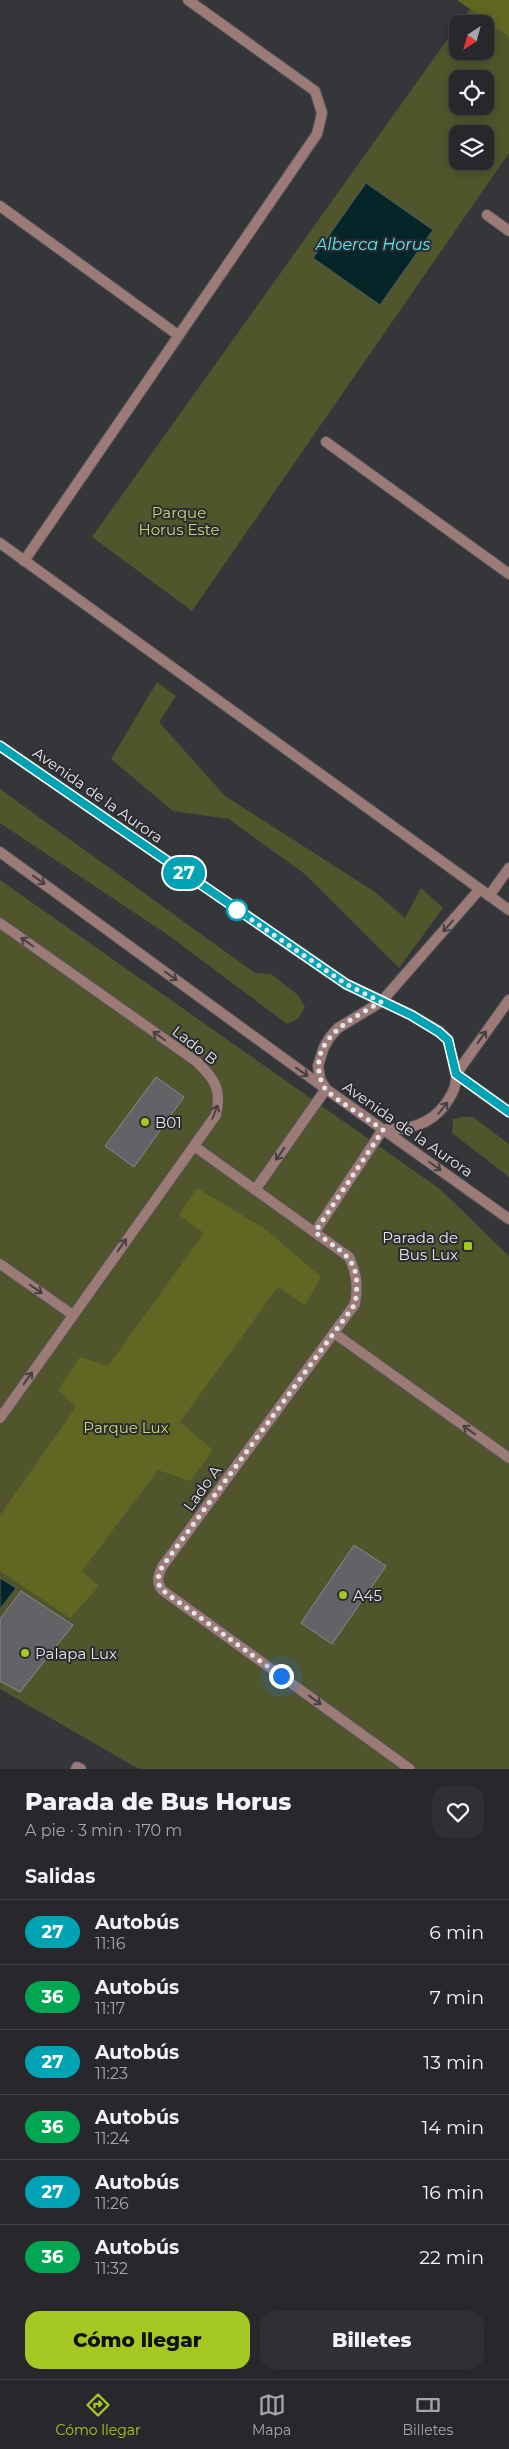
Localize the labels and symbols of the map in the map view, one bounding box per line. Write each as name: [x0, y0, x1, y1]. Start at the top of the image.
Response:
north arrow: [449, 15, 494, 60]
water label: Alberca Horus: [315, 235, 430, 254]
park label: Parque Horus Este: [138, 503, 220, 539]
street label: Avenida de la Aurora: [29, 743, 167, 847]
line badge: 27: [162, 857, 206, 889]
one-way arrow: [32, 875, 45, 886]
unlabelled marker: [226, 899, 248, 921]
one-way arrow: [442, 919, 454, 932]
one-way arrow: [20, 937, 34, 947]
one-way arrow: [164, 971, 178, 981]
street label: Lado B: [168, 1021, 222, 1069]
one-way arrow: [477, 1030, 487, 1044]
one-way arrow: [153, 1031, 167, 1041]
one-way arrow: [295, 1067, 309, 1077]
street label: Avenida de la Aurora: [339, 1077, 477, 1181]
one-way arrow: [437, 1101, 448, 1114]
one-way arrow: [211, 1105, 220, 1120]
place label: B01: [155, 1113, 182, 1132]
marker: B01: [139, 1116, 151, 1128]
one-way arrow: [275, 1147, 285, 1161]
one-way arrow: [427, 1161, 441, 1171]
place label: Parada de Bus Lux: [382, 1228, 458, 1264]
one-way arrow: [117, 1239, 128, 1253]
marker: Parada de Bus Lux: [462, 1240, 474, 1252]
one-way arrow: [29, 1284, 43, 1294]
one-way arrow: [23, 1371, 33, 1385]
park label: Parque Lux: [83, 1418, 169, 1437]
one-way arrow: [462, 1425, 476, 1435]
street label: Lado A: [179, 1461, 225, 1515]
place label: A45: [353, 1586, 382, 1605]
marker: A45: [337, 1589, 349, 1601]
place label: Palapa Lux: [35, 1644, 117, 1663]
marker: Palapa Lux: [19, 1647, 31, 1659]
your location: [269, 1664, 294, 1689]
one-way arrow: [307, 1695, 321, 1705]

